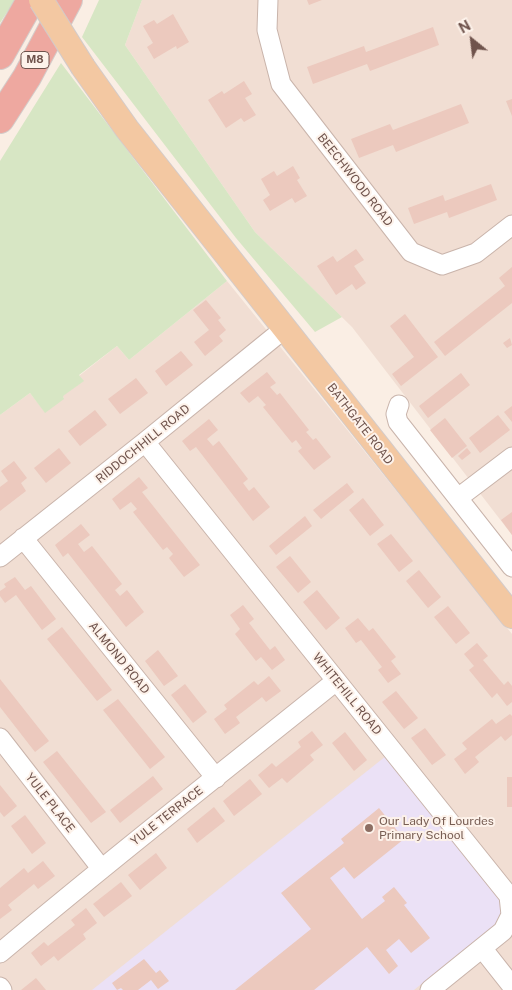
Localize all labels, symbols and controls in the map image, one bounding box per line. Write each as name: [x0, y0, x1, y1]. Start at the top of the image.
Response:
north arrow: [447, 15, 497, 65]
text: N: [456, 17, 473, 37]
road number: M8: [21, 52, 49, 68]
street label: BEECHWOOD ROAD: [314, 131, 396, 229]
street label: BATHGATE ROAD: [324, 381, 396, 467]
street label: RIDDOCHHILL ROAD: [93, 402, 193, 486]
street label: ALMOND ROAD: [86, 619, 152, 697]
street label: WHITEHILL ROAD: [310, 650, 384, 738]
street label: YULE PLACE: [22, 770, 78, 836]
street label: YULE TERRACE: [128, 783, 206, 849]
place label: Our Lady Of Lourdes Primary School: [379, 814, 494, 842]
marker: Our Lady Of Lourdes Primary School: [363, 822, 375, 834]

